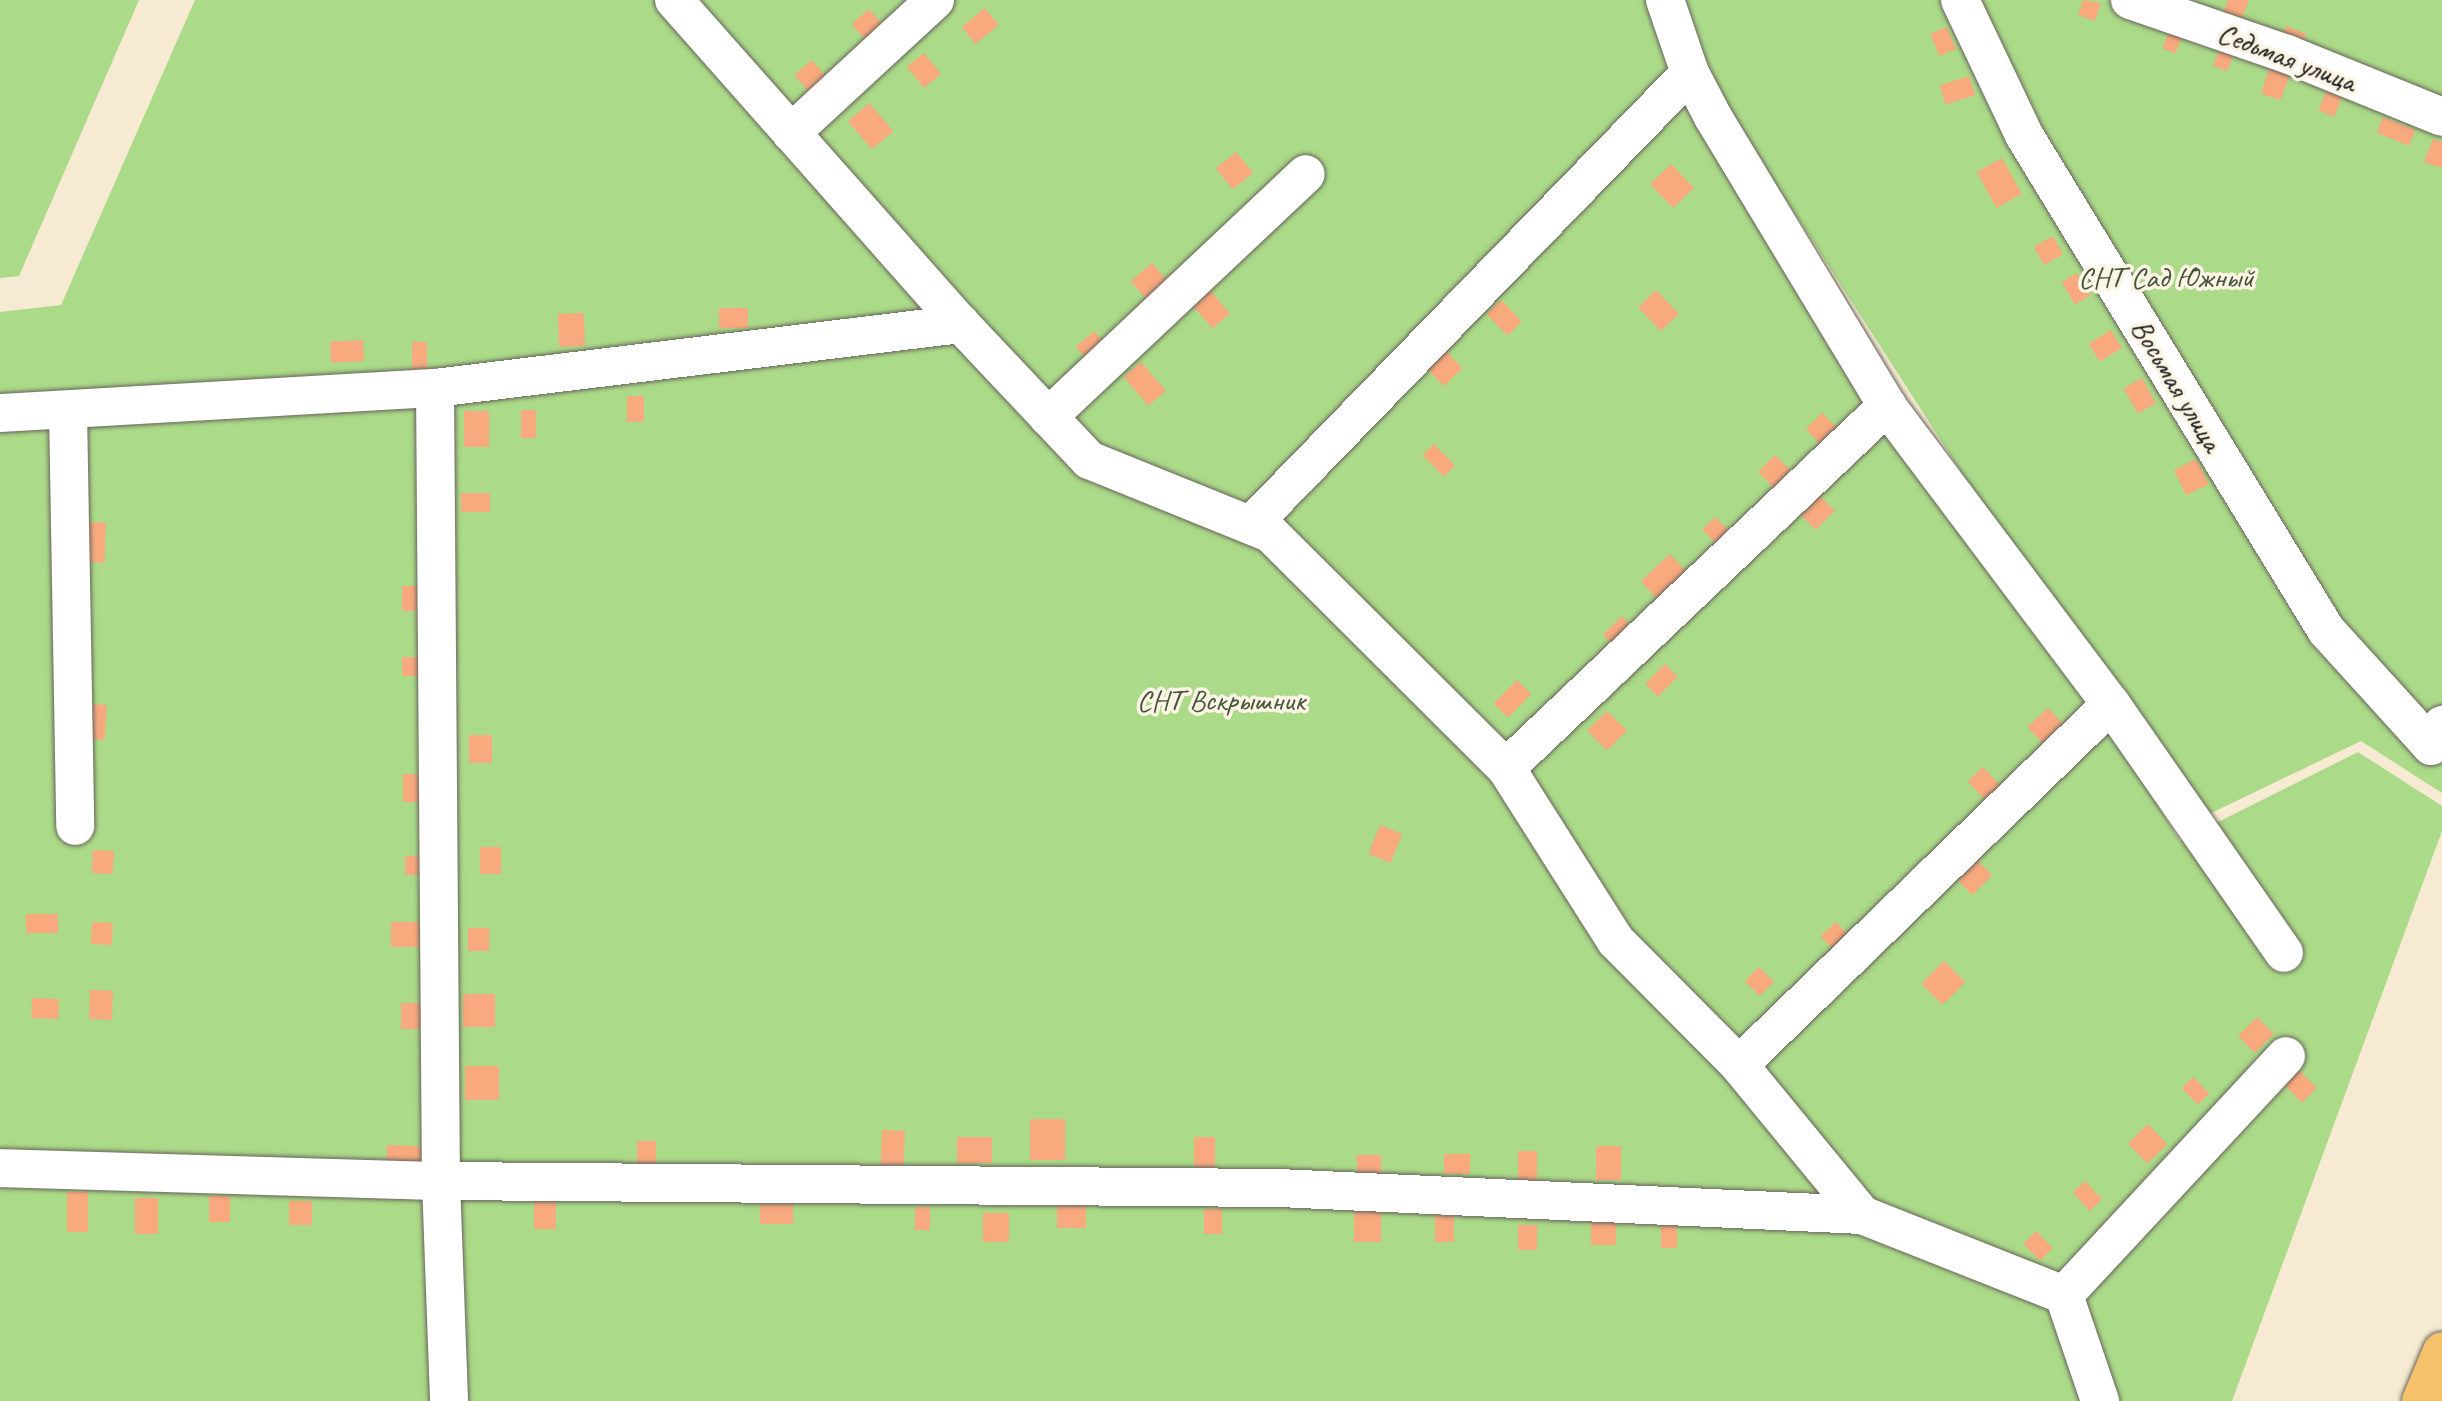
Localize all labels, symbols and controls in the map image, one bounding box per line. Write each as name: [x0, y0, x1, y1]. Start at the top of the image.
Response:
street label: Седьмая улица: [2213, 14, 2361, 100]
park label: СНТ Сад Южный: [2078, 259, 2254, 295]
street label: Восьмая улица: [2123, 312, 2231, 458]
park label: СНТ Вскрышник: [1137, 682, 1305, 718]

